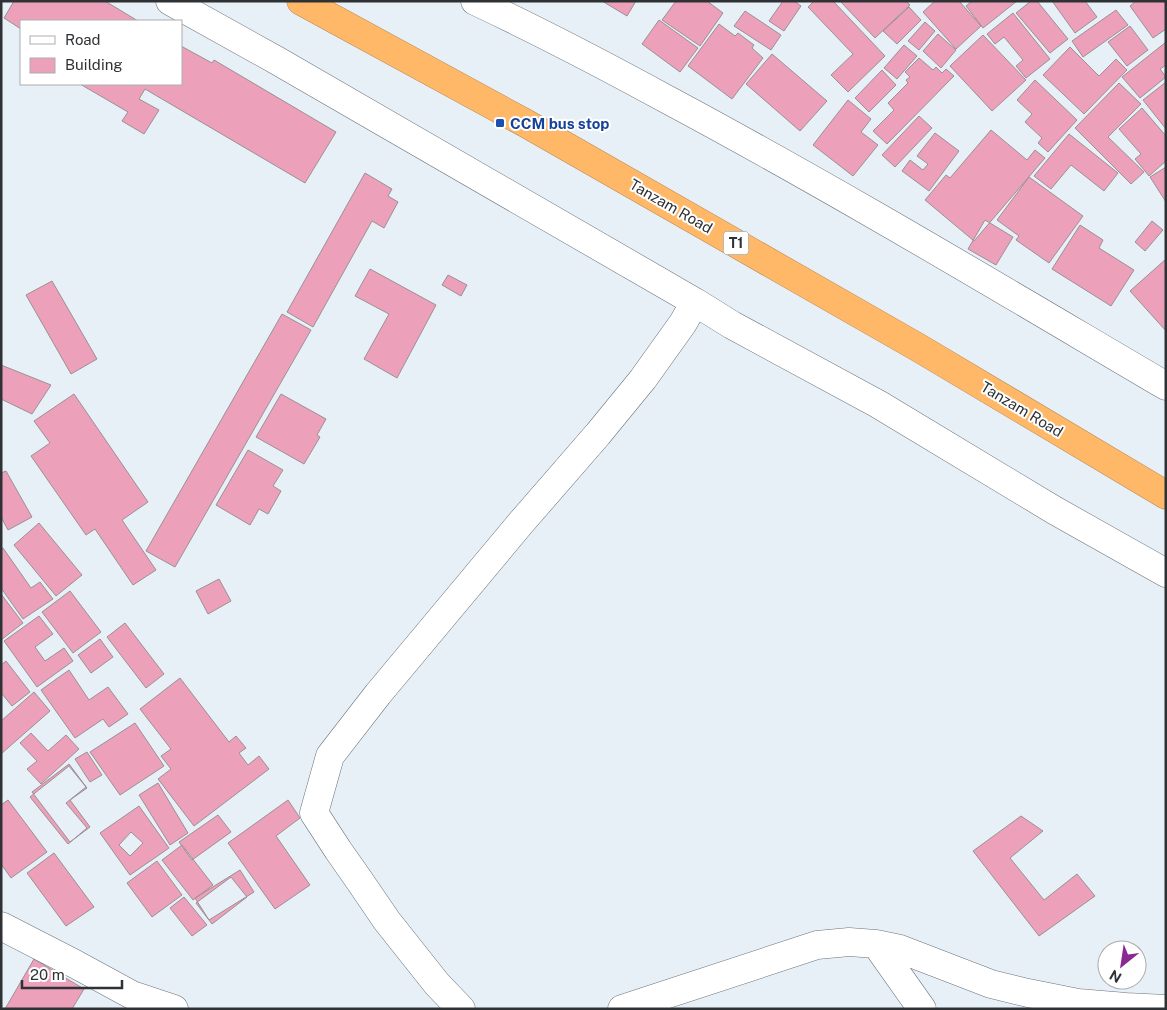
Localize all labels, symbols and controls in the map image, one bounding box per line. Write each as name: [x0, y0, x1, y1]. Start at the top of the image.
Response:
legend: [20, 20, 182, 85]
text: Road: [65, 31, 101, 48]
text: Building: [65, 56, 123, 73]
place label: CCM bus stop: [510, 115, 609, 132]
marker: CCM bus stop: [494, 117, 506, 129]
street label: Tanzam Road: [627, 175, 715, 237]
road number: T1: [724, 232, 748, 254]
street label: Tanzam Road: [978, 378, 1066, 440]
north arrow: [1097, 940, 1147, 990]
scale bar: [22, 958, 122, 990]
text: 20 m: [30, 966, 65, 983]
text: N: [1107, 967, 1124, 986]

